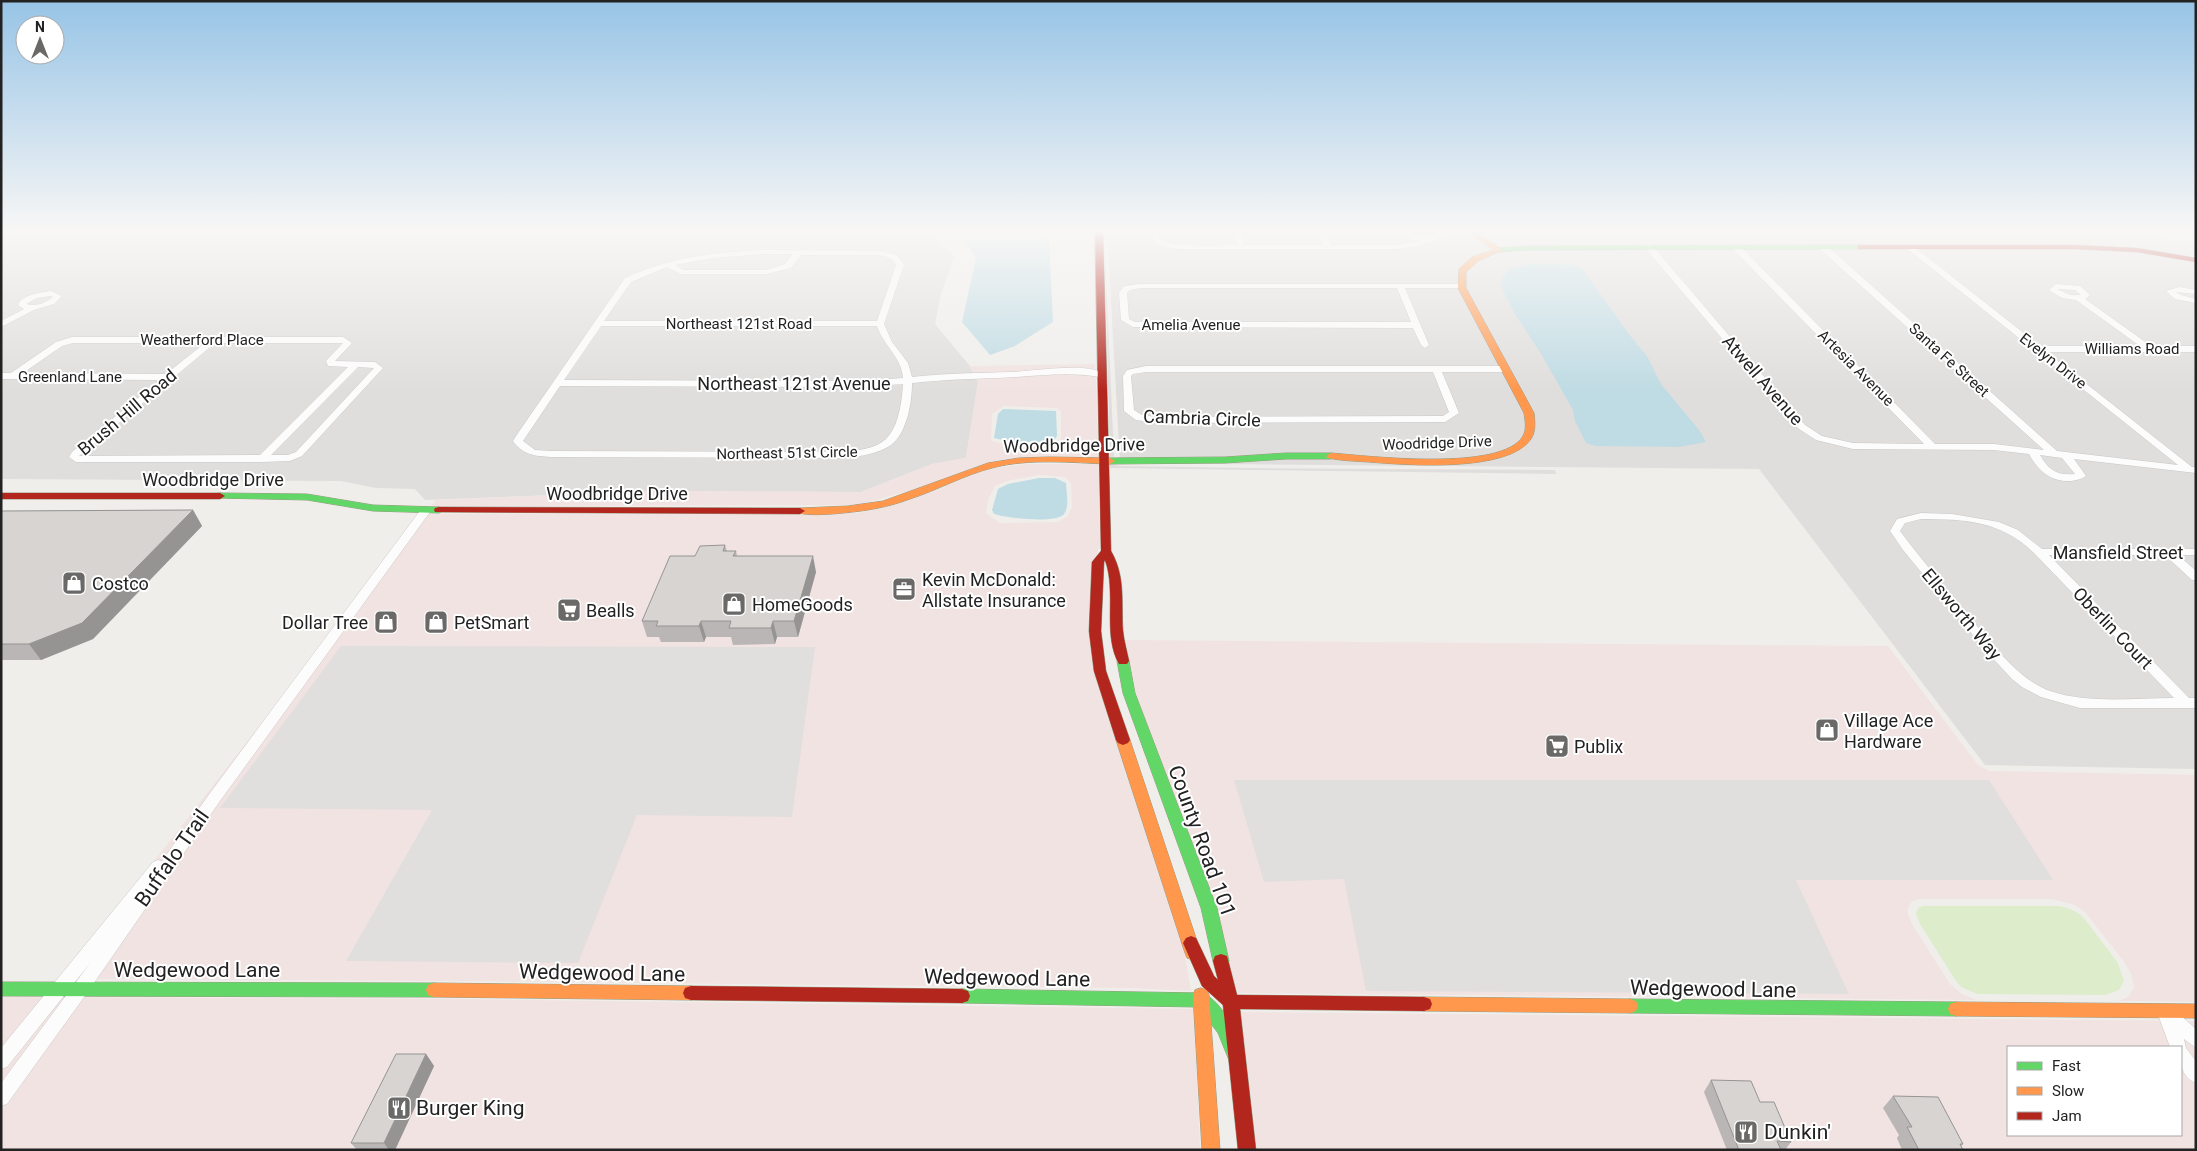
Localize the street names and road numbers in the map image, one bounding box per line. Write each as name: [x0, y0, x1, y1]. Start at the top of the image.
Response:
street label: Northeast 121st Road: [666, 315, 812, 333]
street label: Amelia Avenue: [1141, 316, 1241, 334]
street label: Santa Fe Street: [1905, 319, 1993, 401]
street label: Artesia Avenue: [1814, 326, 1898, 410]
street label: Evelyn Drive: [2016, 329, 2090, 393]
street label: Weatherford Place: [140, 331, 264, 349]
street label: Atwell Avenue: [1718, 331, 1808, 429]
street label: Williams Road: [2084, 340, 2180, 358]
street label: Brush Hill Road: [73, 365, 181, 459]
street label: Greenland Lane: [18, 368, 122, 386]
street label: Northeast 121st Avenue: [697, 373, 891, 394]
street label: Cambria Circle: [1143, 405, 1261, 431]
street label: Woodridge Drive: [1382, 432, 1492, 454]
street label: Woodbridge Drive: [1003, 433, 1145, 457]
street label: Northeast 51st Circle: [716, 443, 858, 463]
street label: Woodbridge Drive: [142, 469, 284, 490]
street label: Woodbridge Drive: [546, 483, 688, 504]
street label: Mansfield Street: [2053, 542, 2183, 563]
street label: Ellsworth Way: [1918, 564, 2007, 664]
street label: Oberlin Court: [2069, 583, 2157, 673]
street label: County Road 101: [1163, 762, 1241, 920]
street label: Buffalo Trail: [130, 805, 214, 911]
street label: Wedgewood Lane: [114, 958, 280, 982]
street label: Wedgewood Lane: [519, 960, 685, 986]
street label: Wedgewood Lane: [924, 965, 1090, 991]
street label: Wedgewood Lane: [1630, 976, 1796, 1002]

